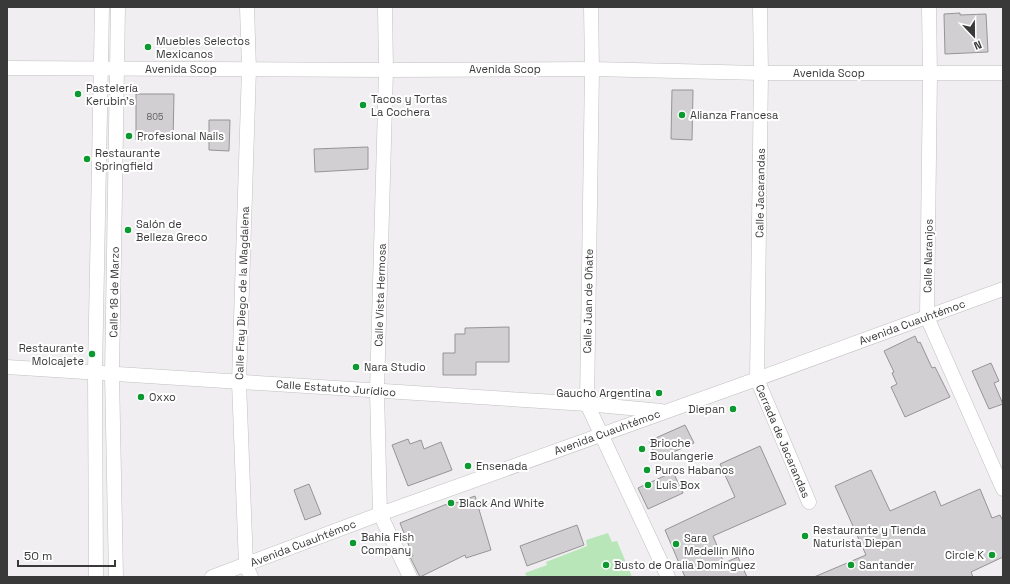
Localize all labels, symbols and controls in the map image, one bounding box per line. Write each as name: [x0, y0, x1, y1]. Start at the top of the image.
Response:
north arrow: [954, 16, 994, 56]
place label: Muebles Selectos Mexicanos: [156, 34, 250, 61]
text: N: [972, 37, 984, 53]
marker: Muebles Selectos Mexicanos: [143, 42, 153, 52]
street label: Avenida Scop: [145, 62, 217, 76]
street label: Avenida Scop: [469, 62, 541, 76]
street label: Avenida Scop: [793, 66, 865, 80]
place label: Pastelería Kerubin's: [86, 81, 139, 108]
marker: Pastelería Kerubin's: [73, 89, 83, 99]
place label: Tacos y Tortas La Cochera: [371, 92, 448, 119]
marker: Tacos y Tortas La Cochera: [358, 100, 368, 110]
place label: Alianza Francesa: [690, 108, 779, 122]
marker: Alianza Francesa: [677, 110, 687, 120]
house number: 805: [147, 111, 163, 123]
place label: Profesional Nails: [137, 129, 224, 143]
marker: Profesional Nails: [124, 131, 134, 141]
place label: Restaurante Springfield: [95, 146, 160, 173]
street label: Calle Jacarandas: [752, 148, 768, 238]
marker: Restaurante Springfield: [82, 154, 92, 164]
street label: Calle Fray Diego de la Magdalena: [232, 205, 252, 380]
place label: Salón de Belleza Greco: [136, 217, 208, 244]
street label: Calle Naranjos: [920, 219, 936, 293]
marker: Salón de Belleza Greco: [123, 225, 133, 235]
street label: Calle Vista Hermosa: [371, 242, 389, 347]
street label: Calle 18 de Marzo: [106, 246, 122, 338]
street label: Calle Juan de Oñate: [580, 248, 596, 354]
street label: Avenida Cuauhtémoc: [857, 296, 967, 348]
place label: Restaurante Molcajete: [19, 341, 84, 368]
marker: Restaurante Molcajete: [87, 349, 97, 359]
place label: Nara Studio: [364, 360, 426, 374]
marker: Nara Studio: [351, 362, 361, 372]
street label: Calle Estatuto Jurídico: [276, 377, 397, 399]
street label: Cerrada de Jacarandas: [753, 382, 813, 500]
place label: Gaucho Argentina: [556, 386, 652, 400]
marker: Gaucho Argentina: [654, 388, 664, 398]
place label: Oxxo: [149, 390, 176, 404]
marker: Oxxo: [136, 392, 146, 402]
place label: Diepan: [688, 402, 725, 416]
marker: Diepan: [728, 404, 738, 414]
street label: Avenida Cuauhtémoc: [552, 406, 662, 458]
place label: Brioche Boulangerie: [650, 436, 714, 463]
marker: Brioche Boulangerie: [637, 444, 647, 454]
place label: Ensenada: [476, 459, 528, 473]
marker: Ensenada: [463, 461, 473, 471]
place label: Puros Habanos: [655, 463, 734, 477]
marker: Puros Habanos: [642, 465, 652, 475]
place label: Luis Box: [656, 478, 701, 492]
marker: Luis Box: [643, 480, 653, 490]
place label: Black And White: [459, 496, 544, 510]
marker: Black And White: [446, 498, 456, 508]
street label: Avenida Cuauhtémoc: [248, 516, 358, 570]
place label: Restaurante y Tienda Naturista Diepan: [813, 523, 927, 550]
place label: Bahia Fish Company: [361, 530, 414, 557]
place label: Sara Medellín Niño: [684, 531, 755, 558]
marker: Restaurante y Tienda Naturista Diepan: [800, 531, 810, 541]
marker: Bahia Fish Company: [348, 538, 358, 548]
marker: Sara Medellín Niño: [671, 539, 681, 549]
scale bar: [18, 542, 115, 568]
text: 50 m: [24, 548, 52, 564]
place label: Circle K: [945, 548, 984, 562]
marker: Circle K: [987, 550, 997, 560]
place label: Busto de Oralia Dominguez: [614, 558, 756, 572]
place label: Santander: [859, 558, 915, 572]
marker: Busto de Oralia Dominguez: [601, 560, 611, 570]
marker: Santander: [846, 560, 856, 570]

